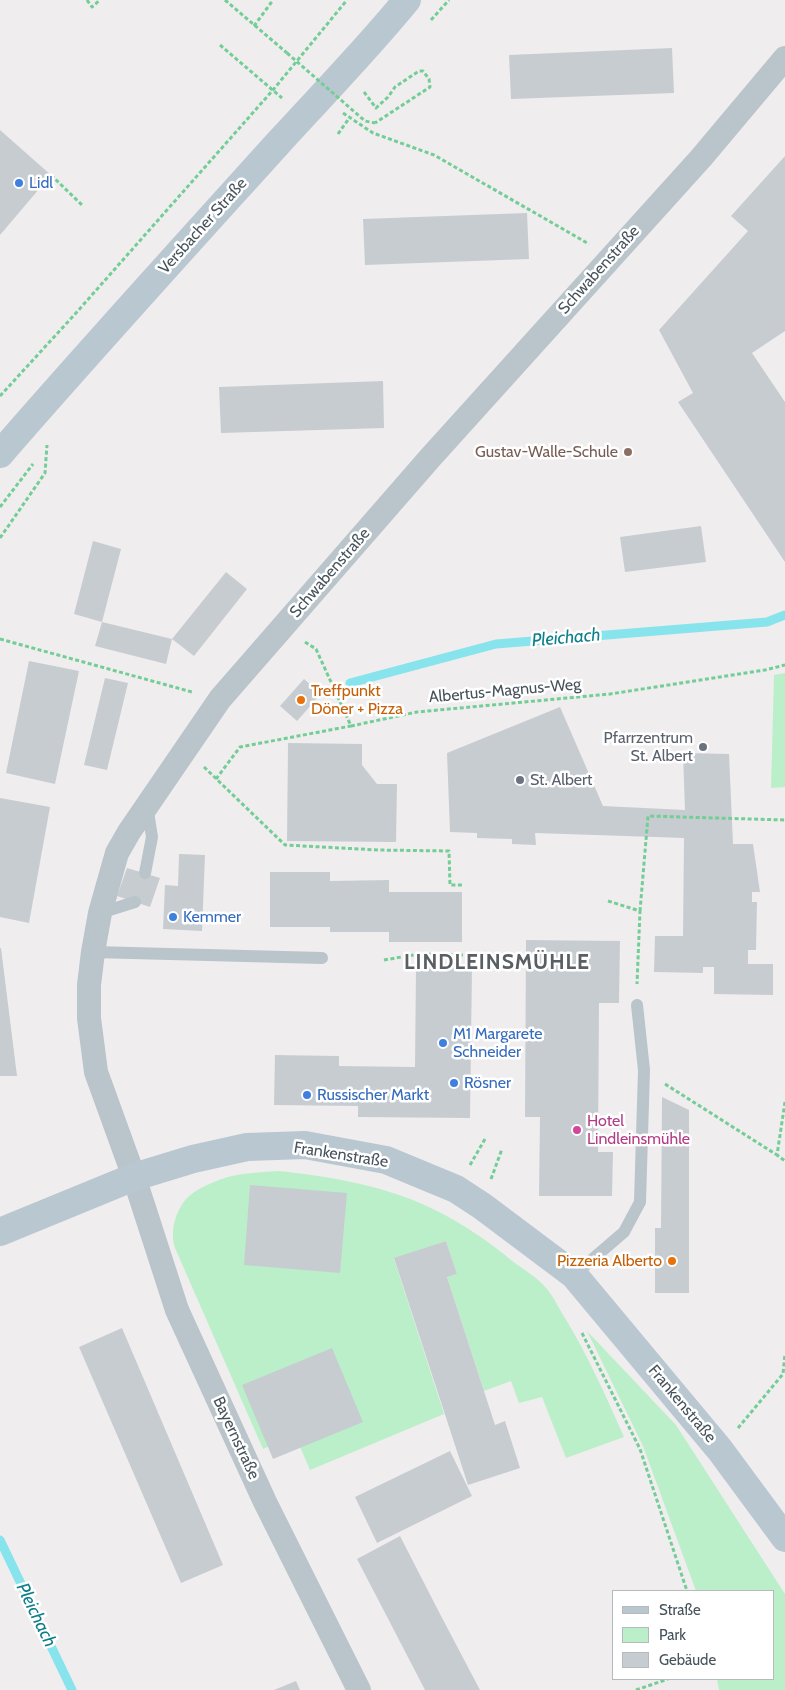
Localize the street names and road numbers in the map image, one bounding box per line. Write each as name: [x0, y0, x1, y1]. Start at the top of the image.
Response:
street label: Versbacher Straße: [155, 174, 251, 278]
street label: Schwabenstraße: [554, 222, 644, 318]
street label: Schwabenstraße: [286, 524, 374, 622]
street label: Albertus-Magnus-Weg: [428, 675, 582, 707]
street label: Frankenstraße: [293, 1138, 389, 1172]
street label: Frankenstraße: [644, 1361, 720, 1447]
street label: Bayernstraße: [208, 1394, 264, 1482]

